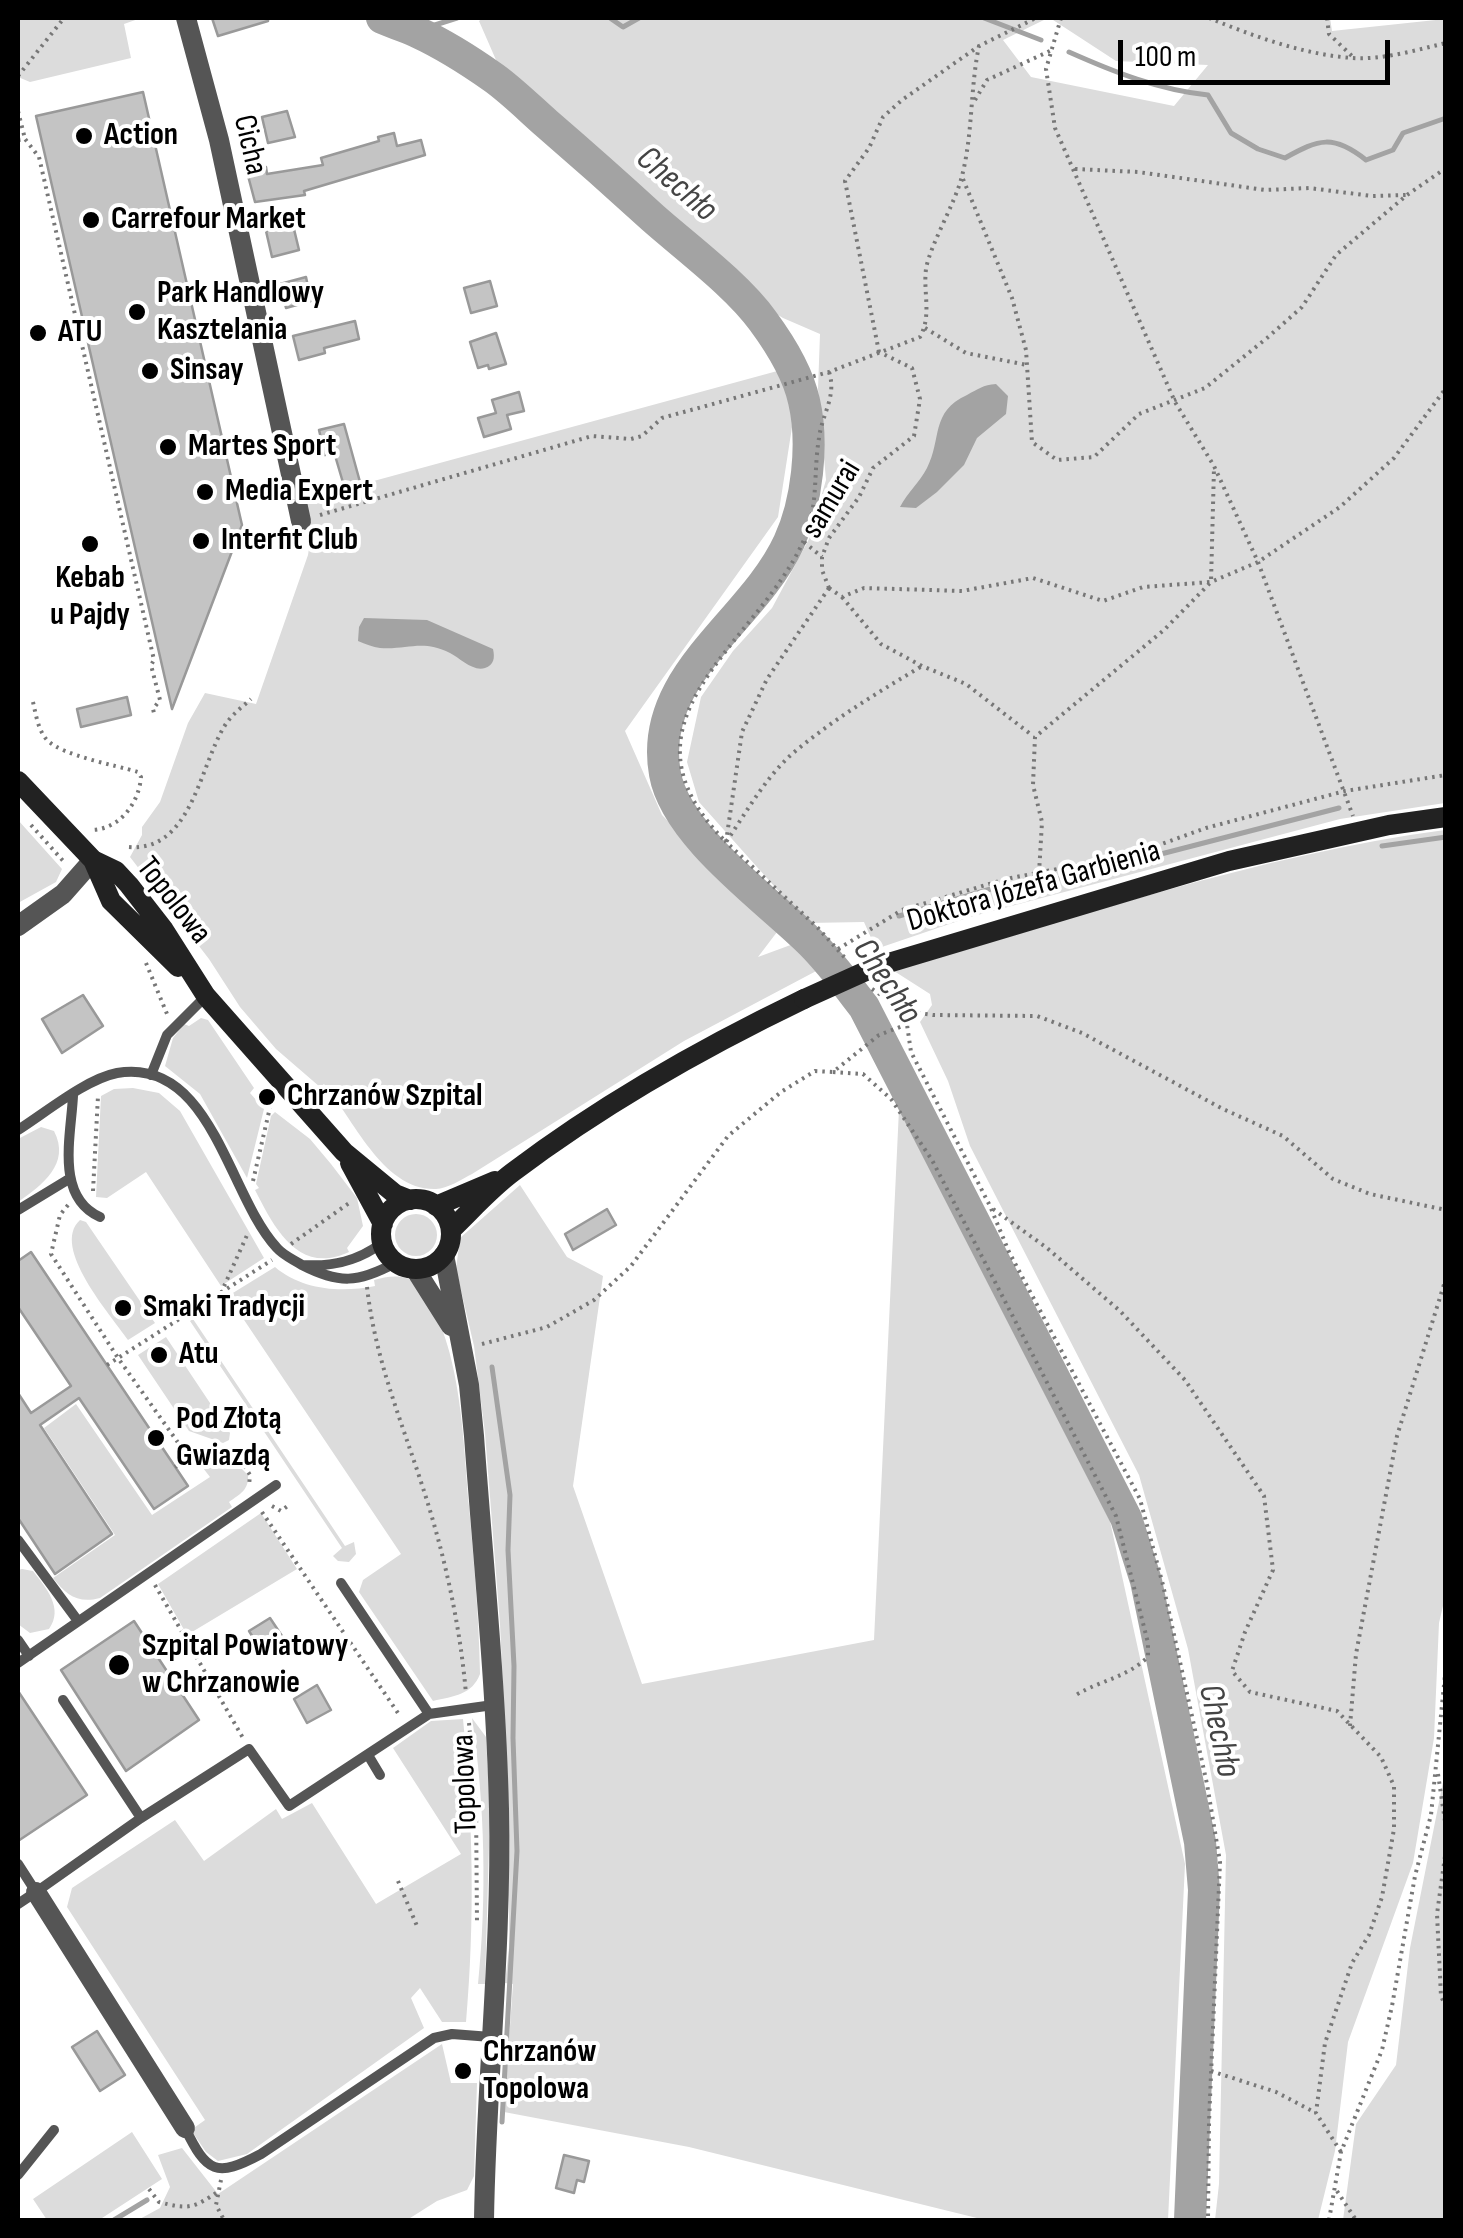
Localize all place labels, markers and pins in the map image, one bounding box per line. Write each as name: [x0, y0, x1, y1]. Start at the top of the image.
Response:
place label: Action: [104, 117, 178, 155]
marker: Action: [73, 125, 95, 147]
place label: Carrefour Market: [111, 201, 306, 239]
marker: Carrefour Market: [80, 209, 102, 231]
place label: Park Handlowy Kasztelania: [157, 275, 324, 350]
marker: Park Handlowy Kasztelania: [126, 301, 148, 323]
place label: ATU: [58, 314, 102, 352]
marker: ATU: [27, 322, 49, 344]
place label: Sinsay: [170, 352, 244, 390]
marker: Sinsay: [139, 360, 161, 382]
place label: Martes Sport: [188, 428, 336, 466]
marker: Martes Sport: [157, 436, 179, 458]
place label: Media Expert: [225, 473, 373, 511]
marker: Media Expert: [194, 481, 216, 503]
place label: Interfit Club: [221, 522, 358, 560]
marker: Interfit Club: [190, 530, 212, 552]
marker: Kebab u Pajdy: [79, 533, 101, 555]
place label: Kebab u Pajdy: [50, 560, 130, 635]
place label: Chrzanów Szpital: [287, 1078, 483, 1116]
marker: Chrzanów Szpital: [256, 1086, 278, 1108]
place label: Smaki Tradycji: [143, 1289, 305, 1327]
marker: Smaki Tradycji: [112, 1297, 134, 1319]
place label: Atu: [179, 1336, 219, 1374]
marker: Atu: [148, 1344, 170, 1366]
place label: Pod Złotą Gwiazdą: [176, 1401, 282, 1476]
marker: Pod Złotą Gwiazdą: [145, 1427, 167, 1449]
place label: Szpital Powiatowy w Chrzanowie: [142, 1628, 348, 1703]
marker: Szpital Powiatowy w Chrzanowie: [106, 1652, 132, 1678]
place label: Chrzanów Topolowa: [483, 2034, 596, 2109]
marker: Chrzanów Topolowa: [452, 2060, 474, 2082]

